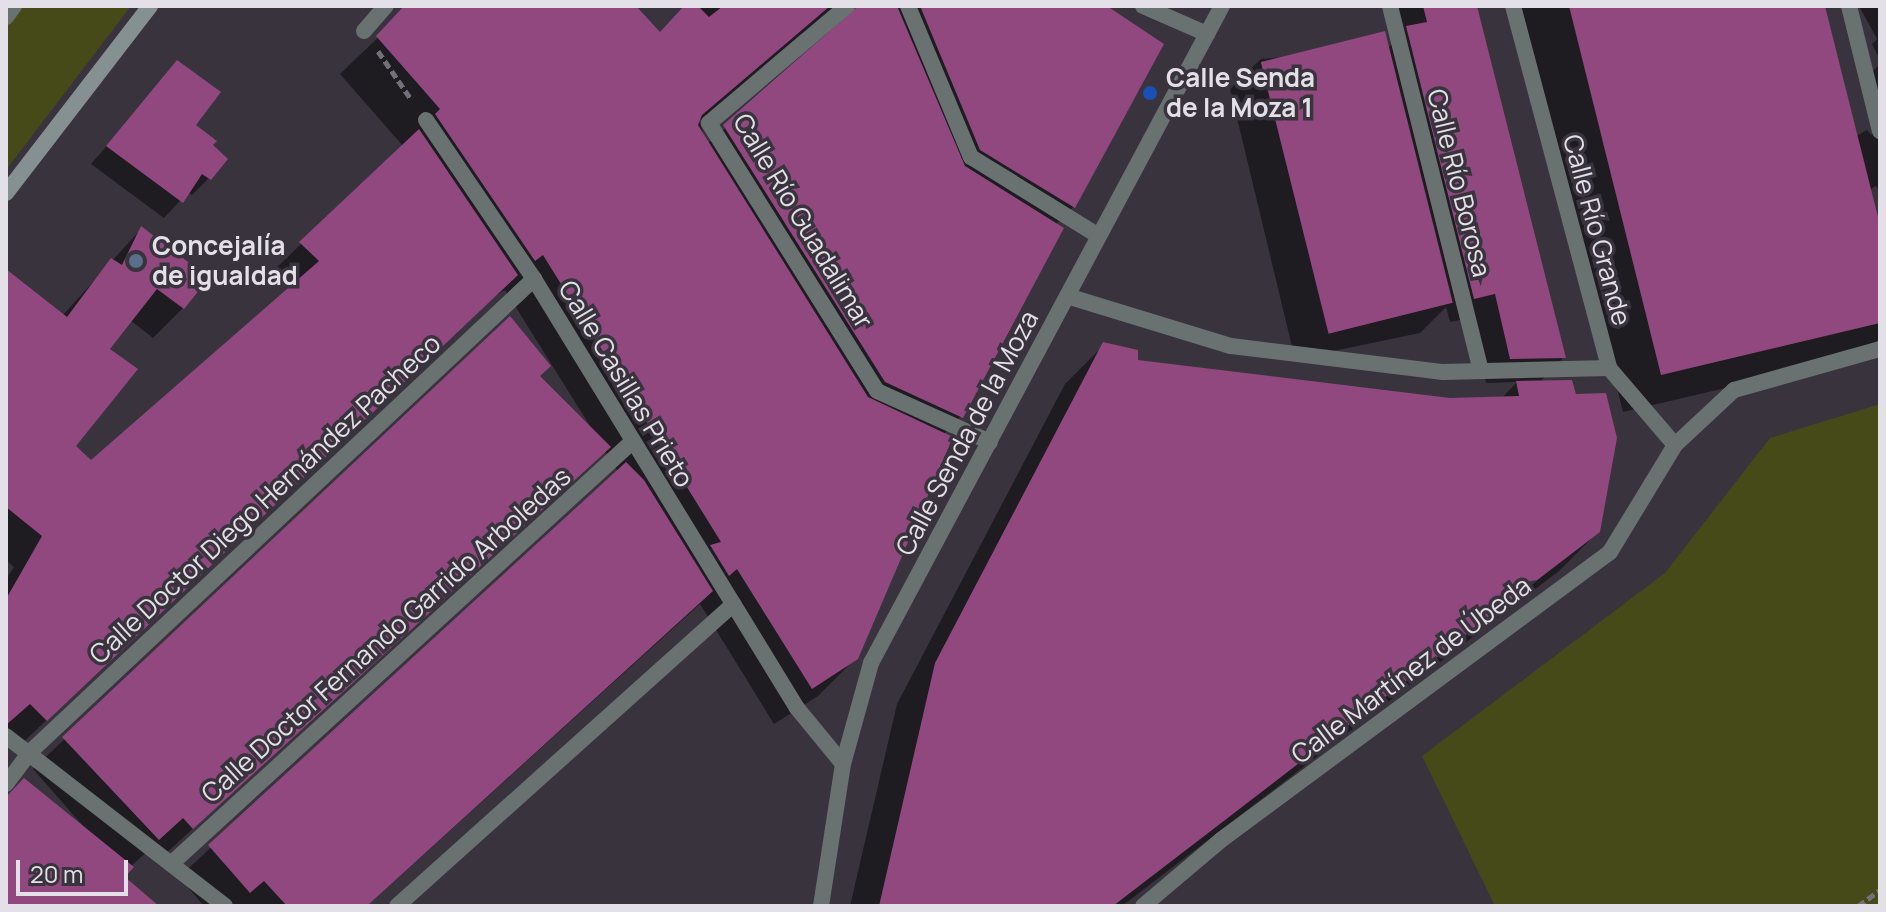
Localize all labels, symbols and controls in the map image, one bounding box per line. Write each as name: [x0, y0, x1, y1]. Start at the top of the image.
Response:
place label: Calle Senda de la Moza 1: [1166, 62, 1315, 124]
marker: Calle Senda de la Moza 1: [1141, 84, 1159, 102]
street label: Calle Río Borosa: [1421, 86, 1497, 280]
street label: Calle Río Guadalimar: [727, 108, 879, 334]
street label: Calle Río Grande: [1557, 131, 1637, 329]
place label: Concejalía de igualdad: [152, 230, 298, 292]
marker: Concejalía de igualdad: [127, 252, 145, 270]
street label: Calle Casillas Prieto: [552, 275, 700, 493]
street label: Calle Senda de la Moza: [889, 305, 1045, 561]
street label: Calle Doctor Diego Hernández Pacheco: [83, 328, 447, 670]
street label: Calle Doctor Fernando Garrido Arboledas: [195, 461, 577, 809]
street label: Calle Martínez de Úbeda: [1285, 570, 1537, 770]
scale bar: [20, 844, 132, 894]
text: 20 m: [30, 857, 83, 890]

